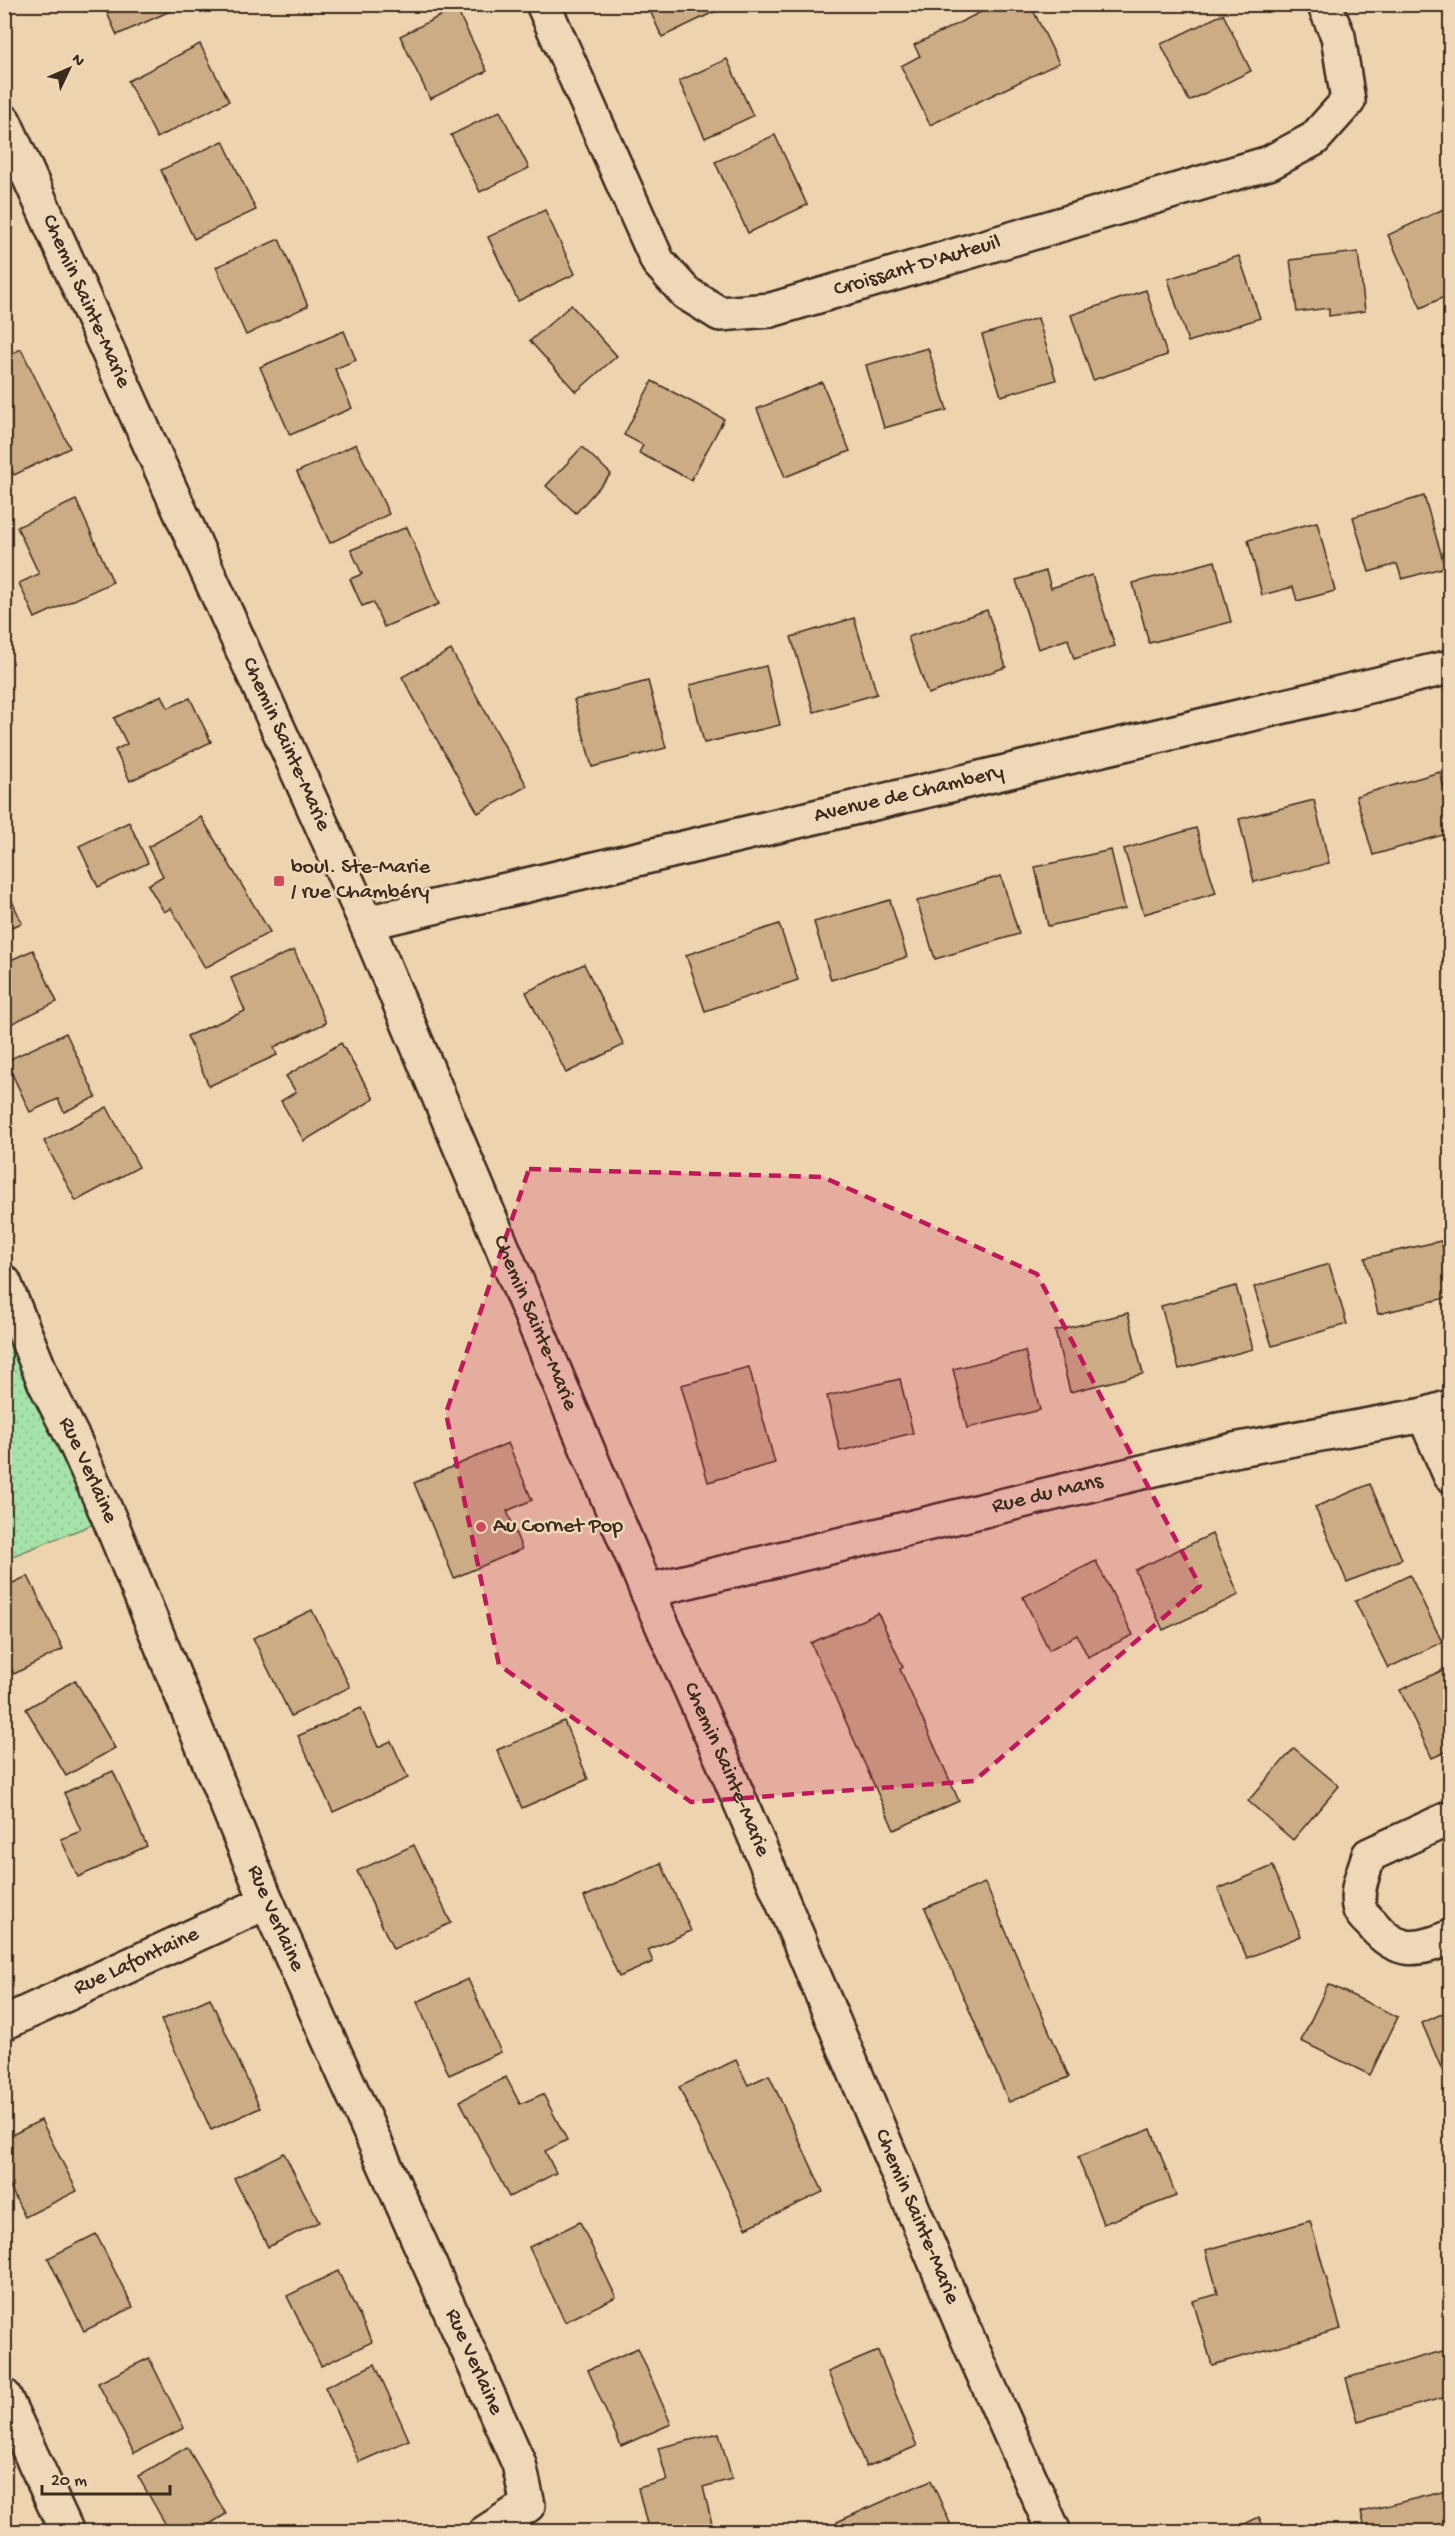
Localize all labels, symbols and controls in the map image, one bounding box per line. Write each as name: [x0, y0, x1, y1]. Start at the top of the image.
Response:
north arrow: [39, 39, 99, 99]
text: N: [67, 51, 88, 72]
street label: Chemin Sainte-Marie: [35, 211, 136, 393]
street label: Croissant D'Auteuil: [831, 230, 1004, 304]
street label: Chemin Sainte-Marie: [235, 654, 336, 836]
street label: Avenue de Chambery: [812, 760, 1007, 830]
place label: boul. Ste-Marie / rue Chambéry: [291, 855, 431, 906]
marker: boul. Ste-Marie / rue Chambéry: [272, 874, 286, 888]
street label: Chemin Sainte-Marie: [486, 1232, 583, 1415]
street label: Rue Verlaine: [52, 1413, 123, 1528]
street label: Rue du Mans: [990, 1469, 1106, 1521]
place label: Au Cornet Pop: [493, 1514, 623, 1540]
marker: Au Cornet Pop: [474, 1520, 488, 1534]
street label: Chemin Sainte-Marie: [677, 1678, 775, 1861]
street label: Rue Verlaine: [240, 1862, 310, 1976]
street label: Rue Lafontaine: [70, 1922, 204, 2002]
street label: Chemin Sainte-Marie: [868, 2125, 965, 2309]
street label: Rue Verlaine: [438, 2305, 509, 2420]
scale bar: [42, 2458, 170, 2496]
text: 20 m: [51, 2471, 87, 2492]

